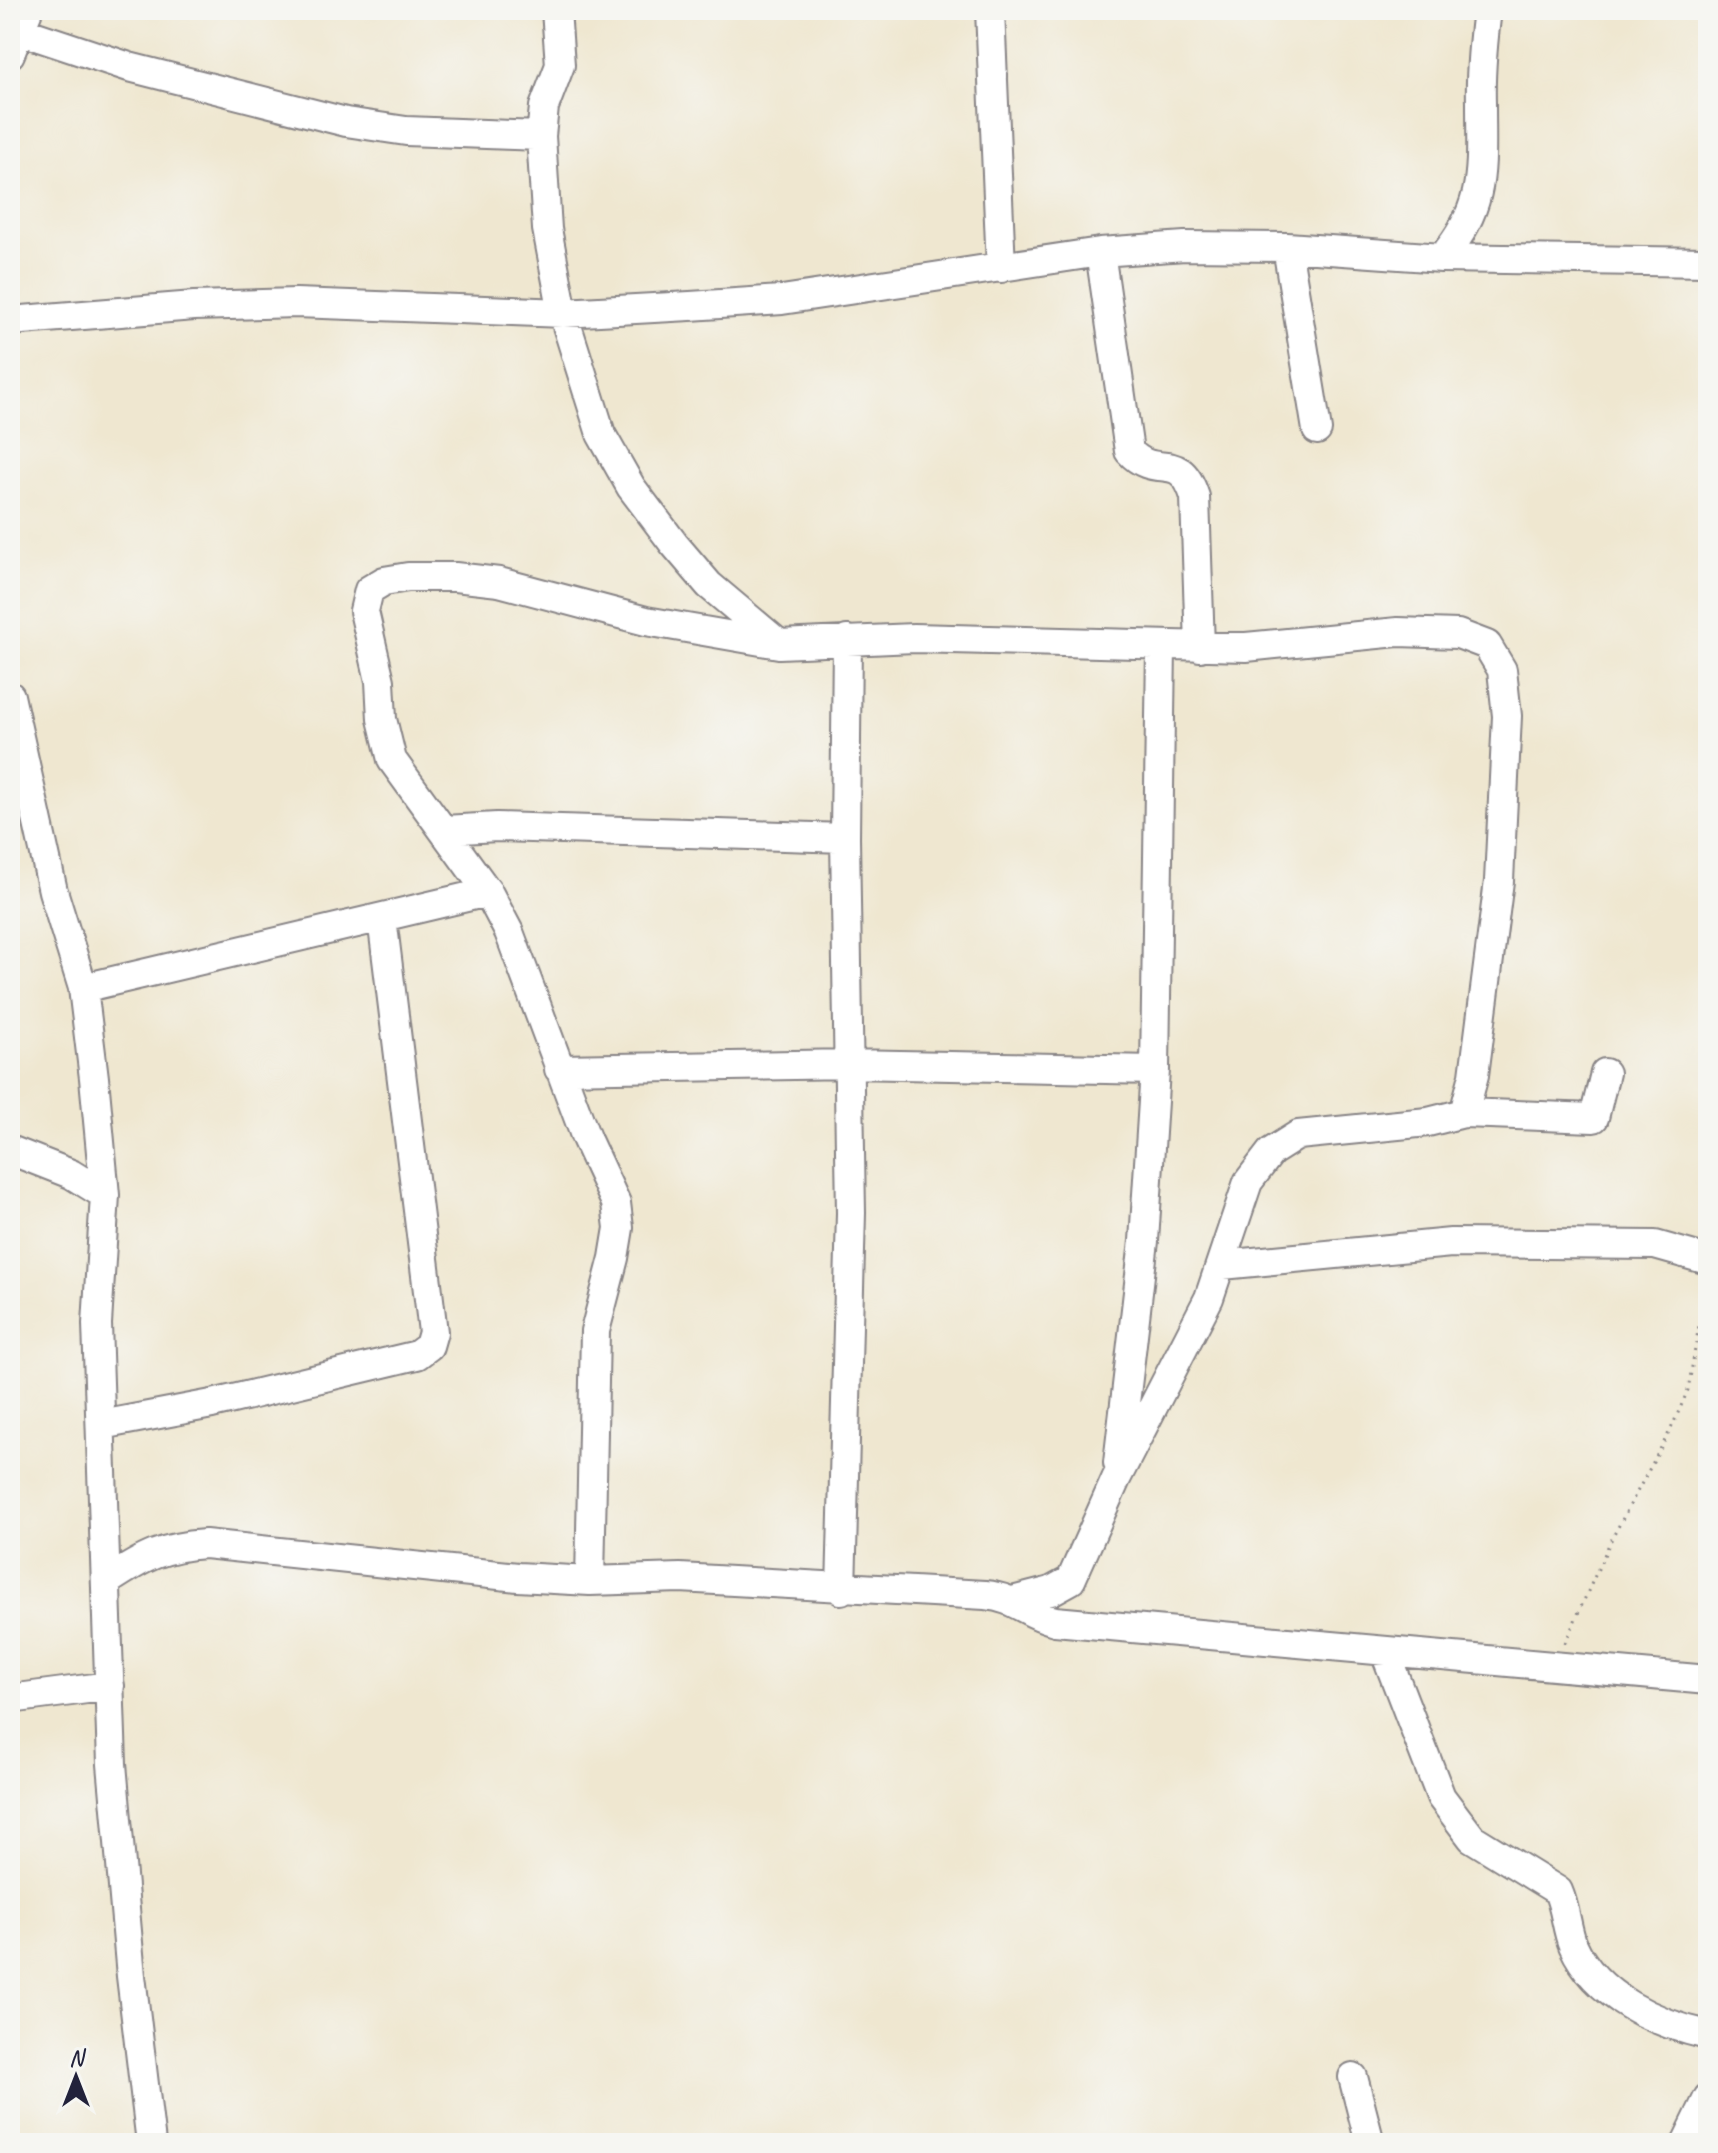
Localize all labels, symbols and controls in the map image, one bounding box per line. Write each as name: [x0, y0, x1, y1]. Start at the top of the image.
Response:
north arrow: [36, 2037, 116, 2117]
text: N: [69, 2044, 86, 2072]

